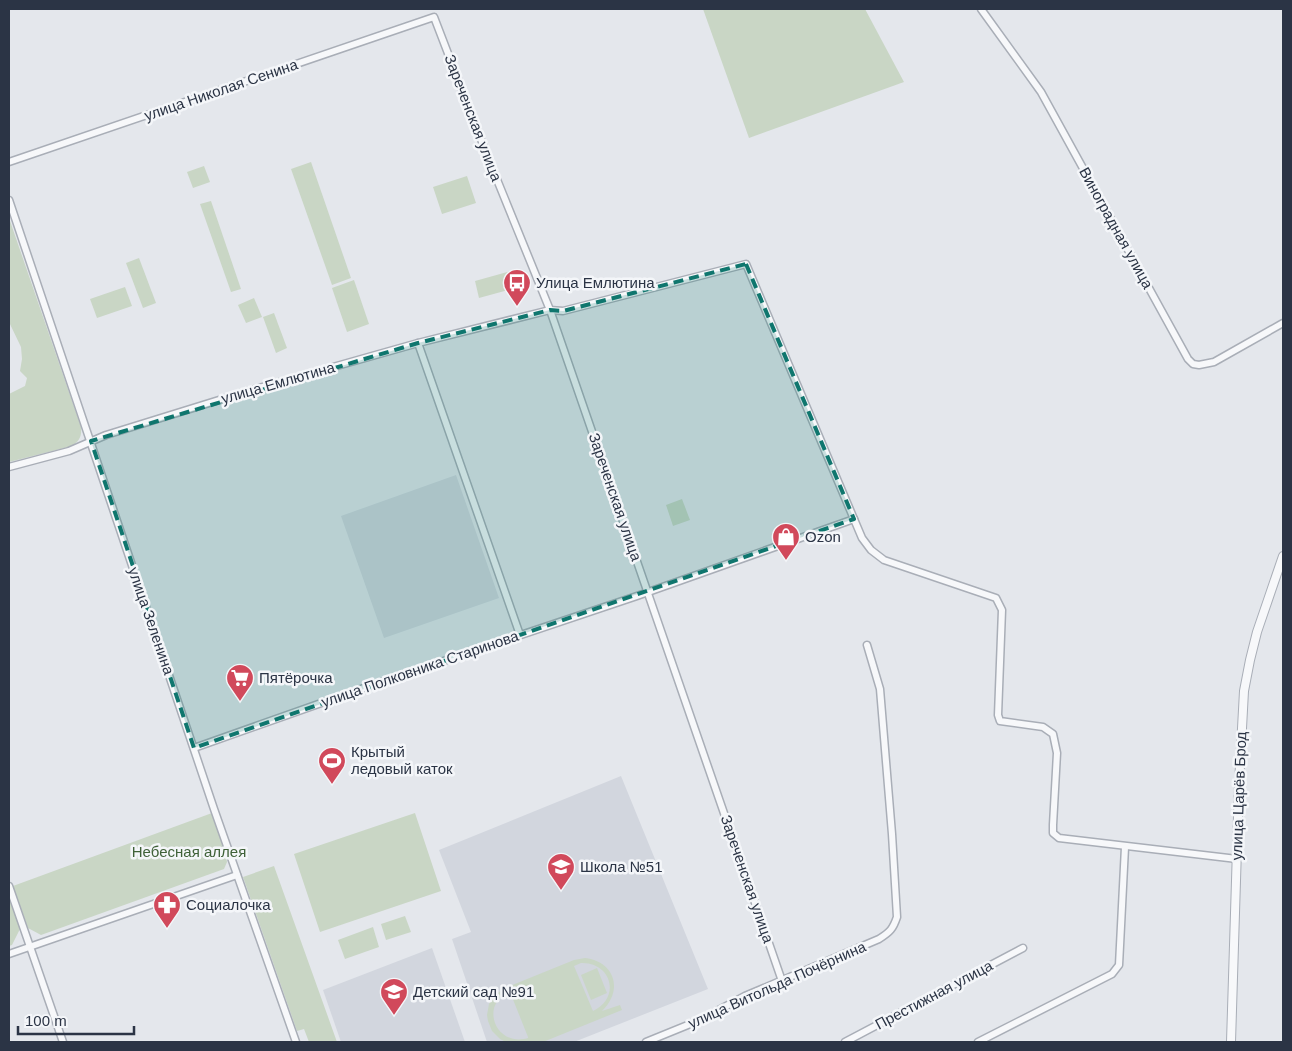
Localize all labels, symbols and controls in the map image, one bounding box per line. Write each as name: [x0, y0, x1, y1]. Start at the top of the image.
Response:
street label: Зареченская улица: [441, 52, 506, 184]
street label: улица Николая Сенина: [142, 55, 300, 124]
street label: Виноградная улица: [1076, 164, 1157, 292]
bus stop icon: Улица Емлютина: [502, 268, 532, 307]
place label: Улица Емлютина: [536, 274, 655, 291]
street label: улица Емлютина: [219, 358, 337, 407]
street label: Зареченская улица: [586, 431, 646, 564]
shop icon: Ozon: [771, 522, 801, 561]
place label: Ozon: [805, 528, 841, 545]
street label: улица Зеленина: [125, 565, 178, 677]
street label: улица Полковника Старинова: [319, 627, 521, 710]
supermarket icon: Пятёрочка: [225, 663, 255, 702]
place label: Пятёрочка: [259, 669, 333, 686]
street label: улица Царёв Брод: [1228, 731, 1249, 861]
place label: Крытый ледовый каток: [351, 743, 453, 777]
sports icon: Крытый ледовый каток: [317, 746, 347, 785]
street label: Зареченская улица: [718, 813, 778, 946]
park label: Небесная аллея: [132, 843, 246, 860]
school or university icon: Школа №51: [546, 852, 576, 891]
place label: Школа №51: [580, 858, 663, 875]
pharmacy icon: Социалочка: [152, 890, 182, 929]
place label: Социалочка: [186, 896, 271, 913]
street label: улица Витольда Почёрнина: [685, 937, 869, 1032]
street label: Престижная улица: [872, 956, 996, 1033]
school or university icon: Детский сад №91: [379, 977, 409, 1016]
place label: Детский сад №91: [413, 983, 534, 1000]
scale bar: [18, 1004, 134, 1036]
text: 100 m: [25, 1012, 67, 1029]

